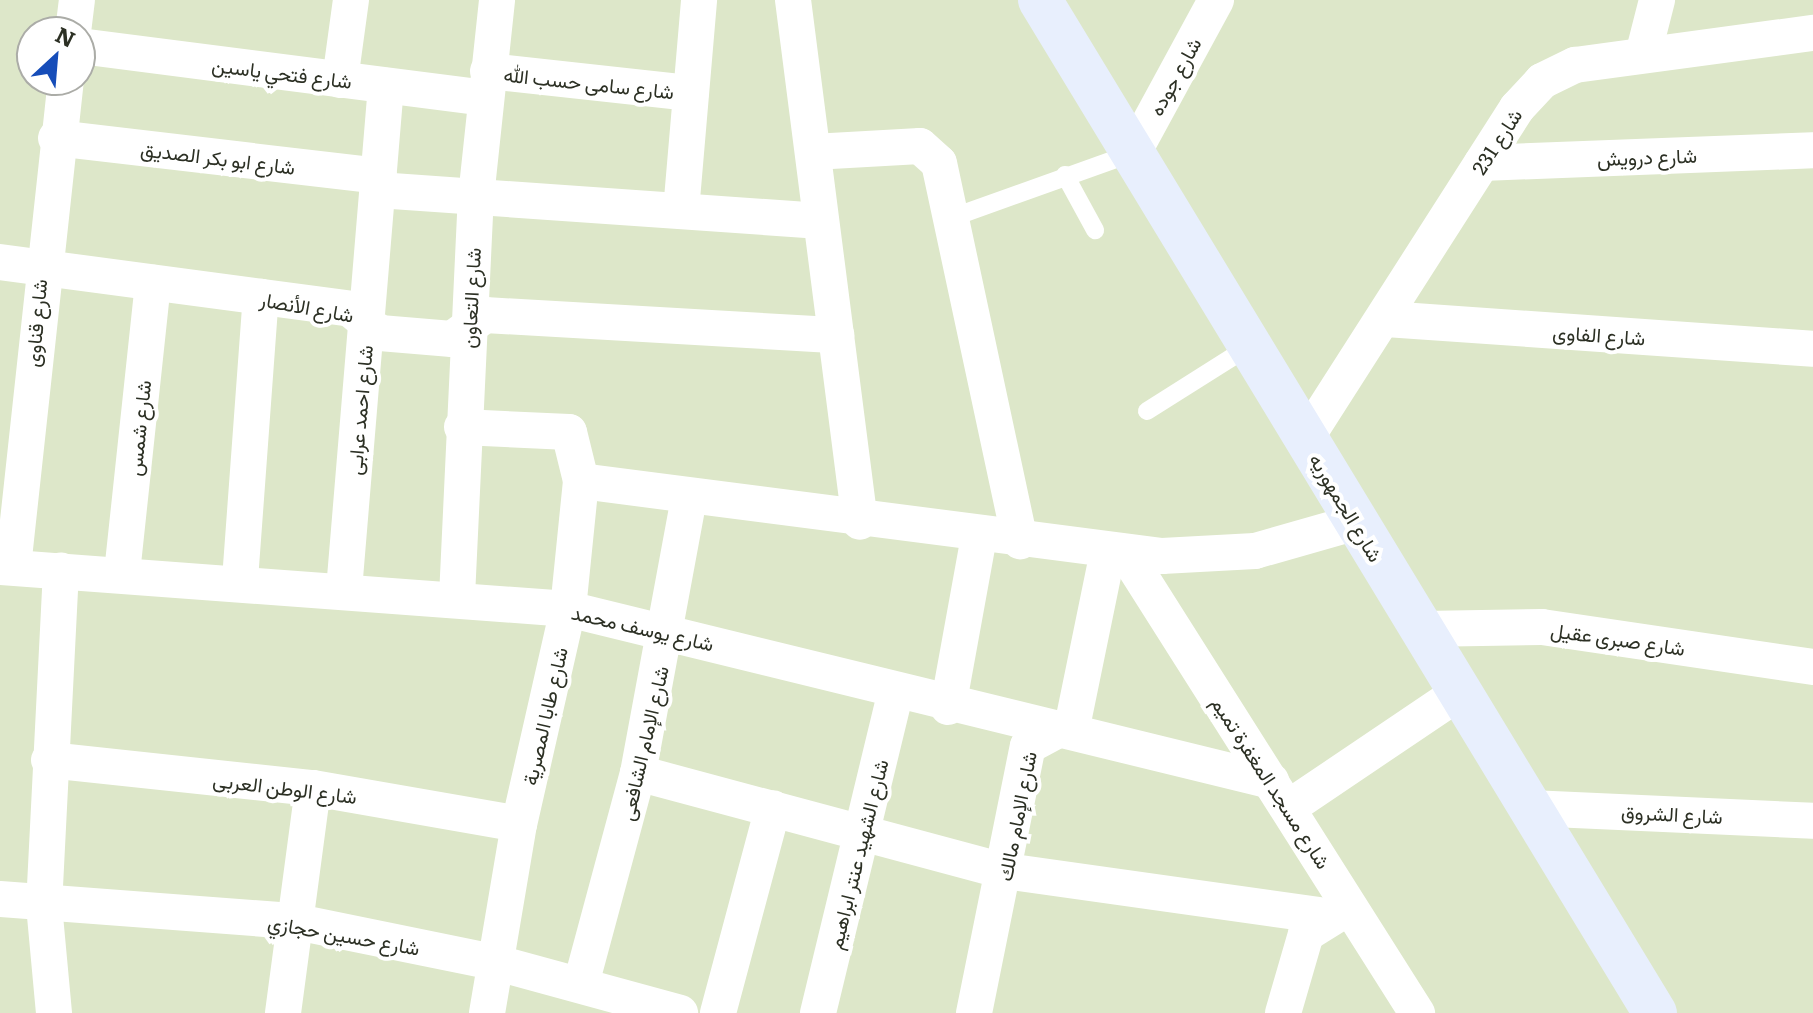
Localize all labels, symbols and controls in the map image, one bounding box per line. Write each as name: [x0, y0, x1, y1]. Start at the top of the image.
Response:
north arrow: [16, 16, 96, 96]
text: N: [50, 17, 81, 55]
street label: شارع جوده: [1143, 33, 1205, 119]
street label: شارع فتحي ياسين: [211, 52, 353, 92]
street label: شارع سامى حسب الله: [503, 61, 675, 103]
street label: شارع 231: [1466, 104, 1526, 178]
street label: شارع ابو بكر الصديق: [139, 136, 297, 178]
street label: شارع درويش: [1597, 142, 1697, 170]
street label: شارع التعاون: [455, 247, 485, 349]
street label: شارع قناوى: [19, 278, 51, 368]
street label: شارع الأنصار: [258, 286, 356, 326]
street label: شارع الفاوى: [1552, 319, 1646, 349]
street label: شارع احمد عرابى: [341, 344, 377, 476]
street label: شارع شمس: [121, 379, 155, 477]
street label: شارع الجمهوريه: [1305, 449, 1389, 565]
street label: شارع يوسف محمد: [570, 599, 716, 655]
street label: شارع صبرى عقيل: [1549, 617, 1687, 659]
street label: شارع طابا المصرية: [516, 645, 572, 787]
street label: شارع الإمام الشافعى: [614, 663, 672, 823]
street label: شارع مسجد المغفرة تميم: [1207, 691, 1337, 873]
street label: شارع الإمام مالك: [992, 749, 1040, 883]
street label: شارع الشهيد عنتر ابراهيم: [822, 757, 892, 951]
street label: شارع الوطن العربى: [212, 766, 358, 808]
street label: شارع الشروق: [1621, 798, 1723, 828]
street label: شارع حسين حجازي: [266, 909, 422, 959]

